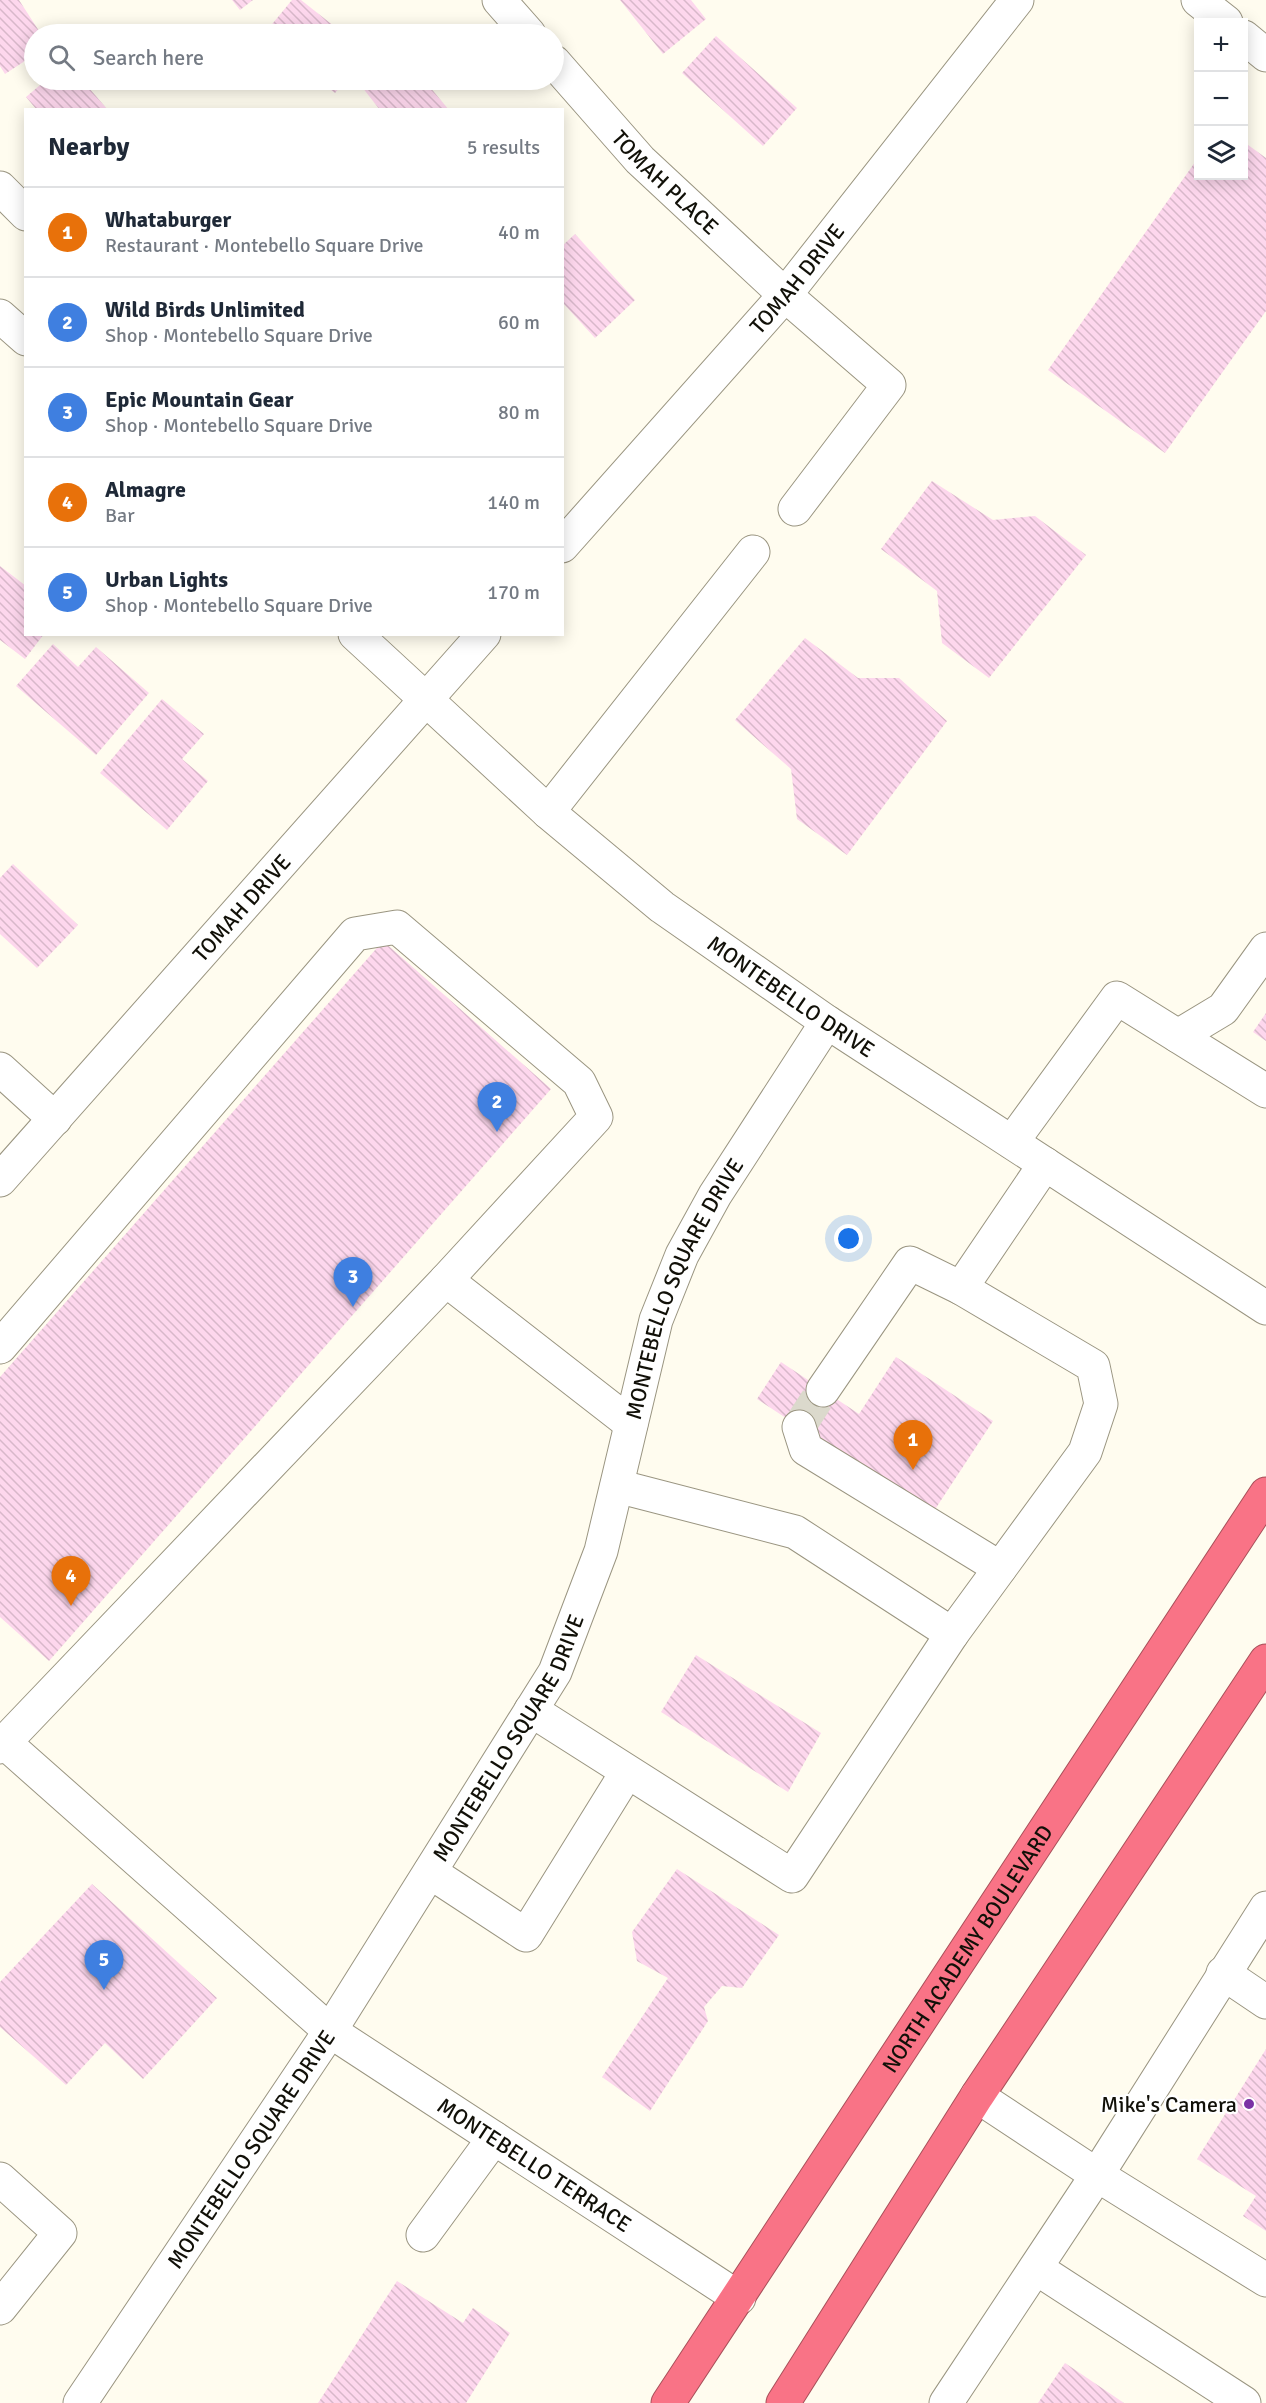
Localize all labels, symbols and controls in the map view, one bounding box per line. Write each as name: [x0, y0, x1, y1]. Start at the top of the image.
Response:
map controls: [1194, 18, 1248, 180]
button: +: [1194, 18, 1248, 72]
search box: [24, 24, 564, 90]
icon: search: [45, 41, 78, 74]
text: Search here: [93, 44, 204, 71]
button: −: [1194, 72, 1248, 126]
street label: TOMAH PLACE: [606, 125, 724, 240]
button: layers: [1194, 126, 1248, 180]
text: Nearby: [48, 131, 129, 163]
text: 5 results: [467, 135, 540, 160]
text: Whataburger: [105, 206, 231, 233]
street label: TOMAH DRIVE: [744, 218, 850, 339]
text: 1: [62, 220, 73, 245]
text: 40 m: [498, 220, 540, 245]
text: Restaurant · Montebello Square Drive: [105, 233, 424, 258]
text: Wild Birds Unlimited: [105, 296, 305, 323]
text: 2: [62, 310, 73, 335]
text: 60 m: [498, 310, 540, 335]
text: Shop · Montebello Square Drive: [105, 323, 373, 348]
text: Epic Mountain Gear: [105, 386, 294, 413]
text: 3: [62, 400, 73, 425]
text: 80 m: [498, 400, 540, 425]
text: Shop · Montebello Square Drive: [105, 413, 373, 438]
text: Almagre: [105, 476, 186, 503]
text: 4: [62, 490, 73, 515]
text: 140 m: [487, 490, 540, 515]
text: Bar: [105, 503, 135, 528]
text: Urban Lights: [105, 566, 228, 593]
text: 5: [62, 580, 73, 605]
text: 170 m: [487, 580, 540, 605]
text: Shop · Montebello Square Drive: [105, 593, 373, 618]
street label: TOMAH DRIVE: [187, 849, 297, 967]
street label: MONTEBELLO DRIVE: [702, 930, 880, 1063]
pin: 2: [478, 1082, 516, 1132]
street label: MONTEBELLO SQUARE DRIVE: [620, 1153, 749, 1422]
your location: [834, 1224, 863, 1253]
pin: 3: [334, 1258, 372, 1307]
pin: 1: [894, 1420, 932, 1470]
pin: 4: [52, 1556, 90, 1606]
street label: MONTEBELLO SQUARE DRIVE: [427, 1610, 590, 1866]
street label: NORTH ACADEMY BOULEVARD: [876, 1820, 1059, 2078]
pin: 5: [84, 1940, 124, 1990]
street label: MONTEBELLO SQUARE DRIVE: [161, 2025, 341, 2274]
place label: Mike's Camera: [1101, 2091, 1237, 2118]
street label: MONTEBELLO TERRACE: [432, 2092, 636, 2238]
marker: Mike's Camera: [1242, 2097, 1256, 2111]

